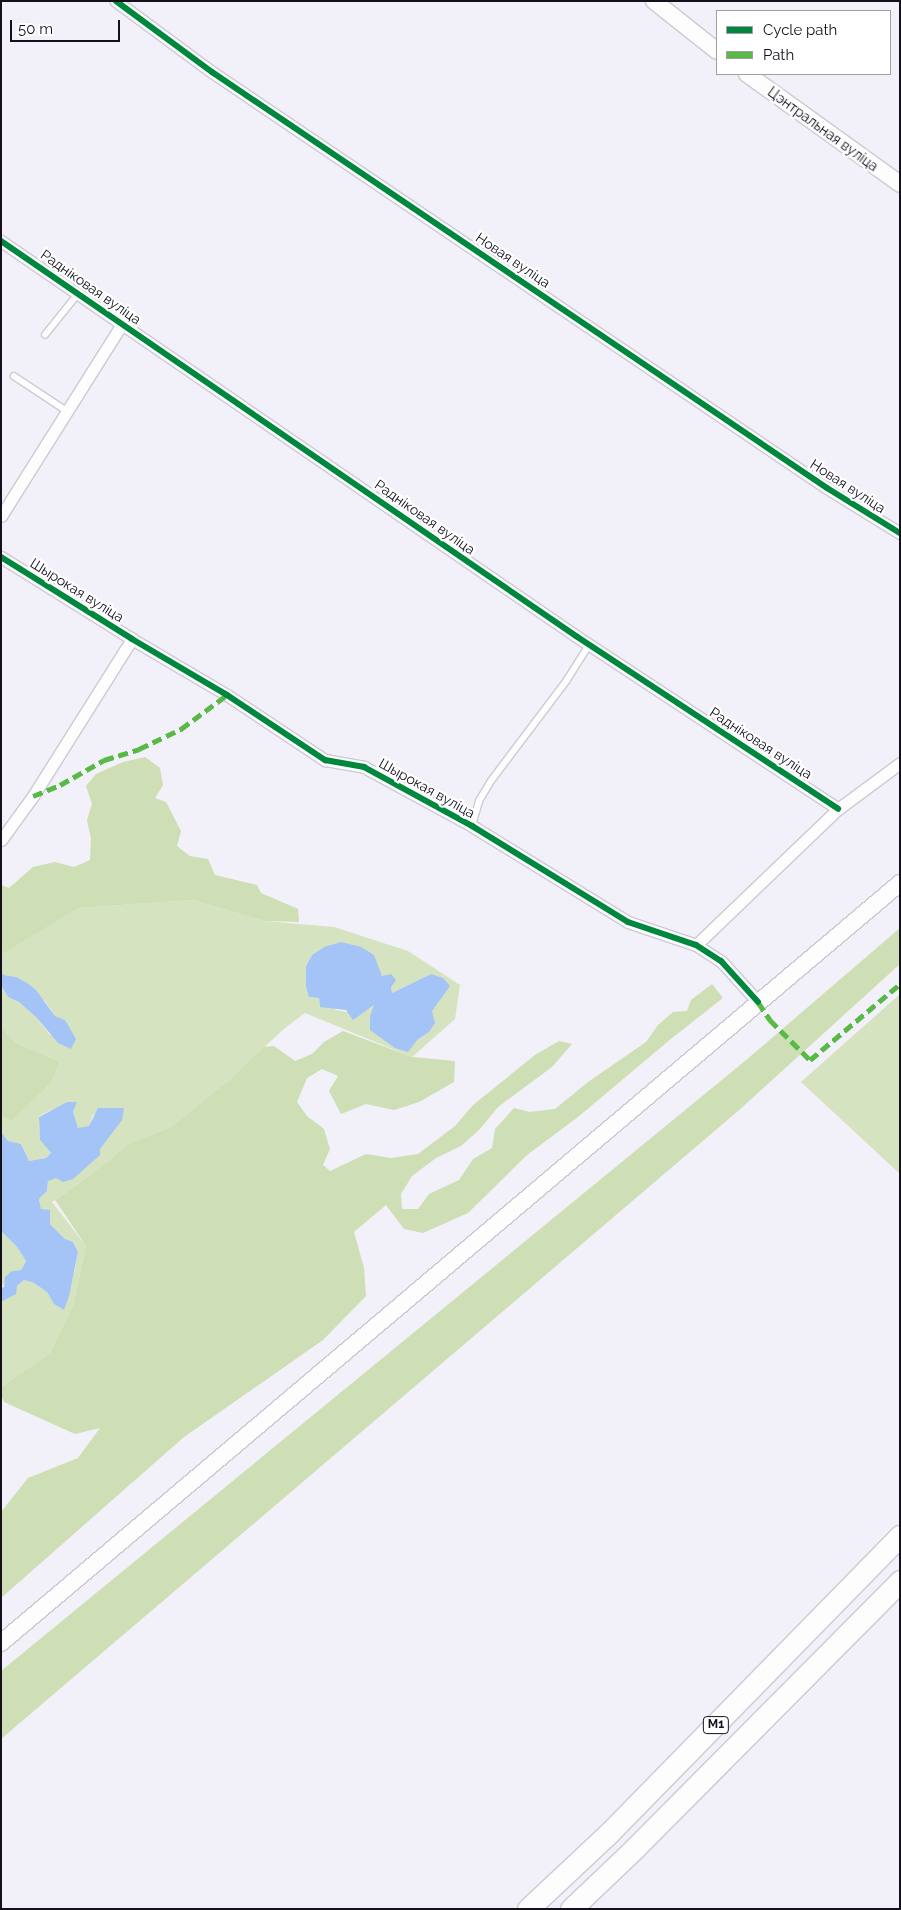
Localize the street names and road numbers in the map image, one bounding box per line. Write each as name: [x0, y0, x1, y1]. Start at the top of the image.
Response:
street label: Цэнтральная вуліца: [765, 83, 881, 175]
street label: Новая вуліца: [473, 229, 553, 291]
street label: Радніковая вуліца: [38, 246, 144, 328]
street label: Новая вуліца: [807, 455, 889, 517]
street label: Радніковая вуліца: [372, 476, 478, 558]
street label: Шырокая вуліца: [27, 554, 127, 626]
street label: Радніковая вуліца: [707, 704, 815, 782]
street label: Шырокая вуліца: [376, 755, 478, 821]
road number: М1: [702, 1716, 730, 1734]

